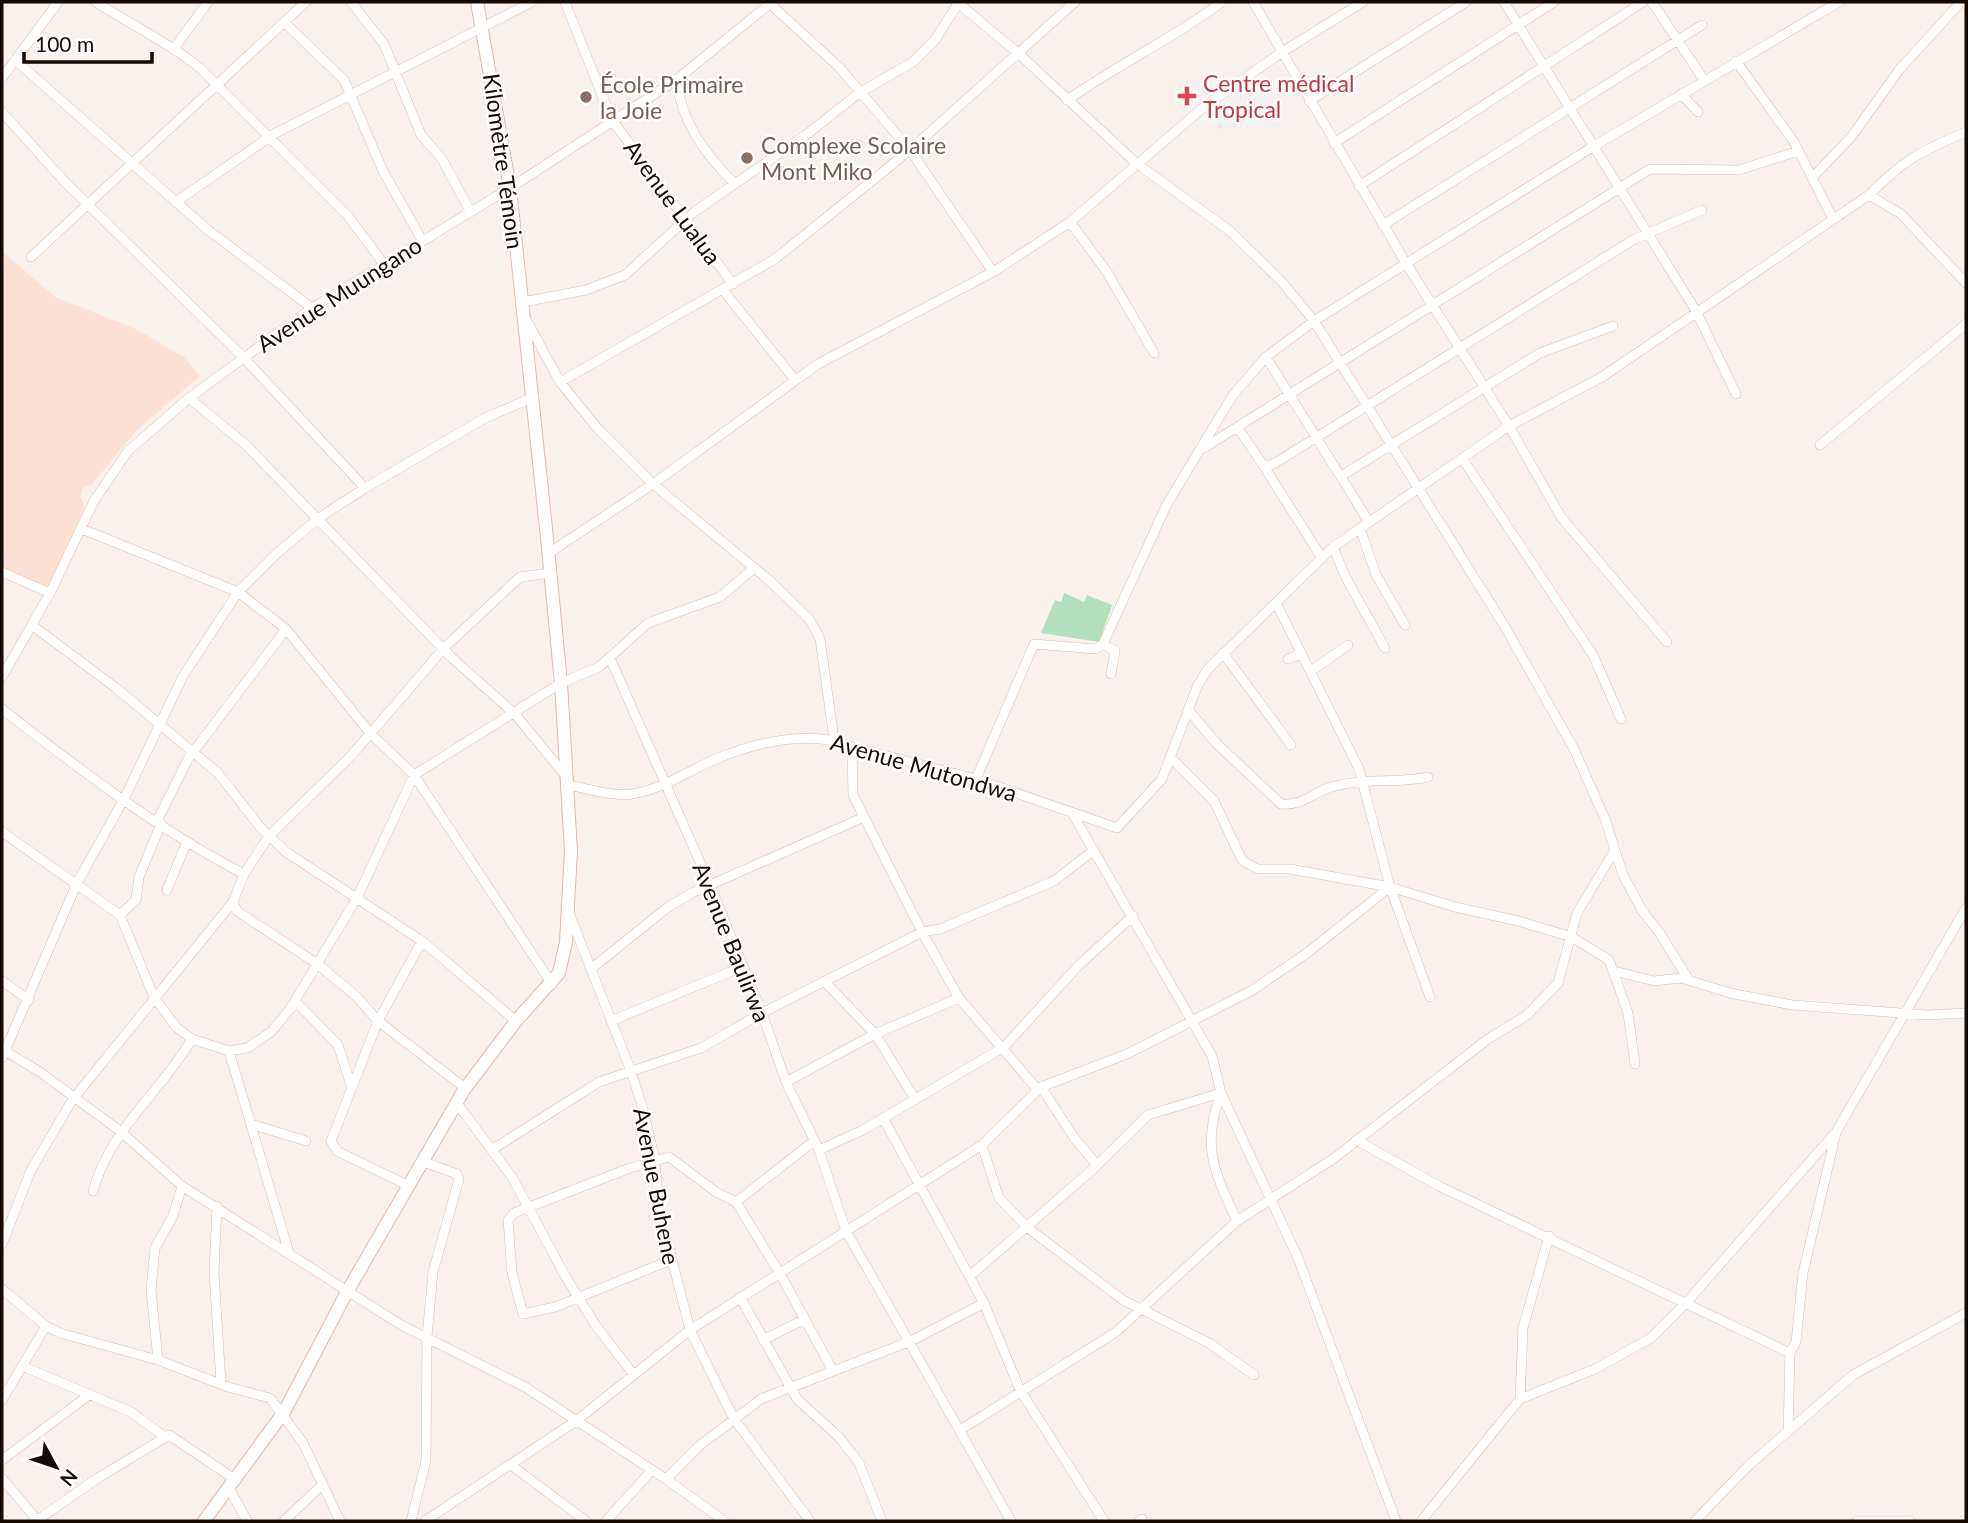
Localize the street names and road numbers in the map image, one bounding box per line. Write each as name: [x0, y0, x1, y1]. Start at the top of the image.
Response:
street label: Kilomètre Témoin: [478, 71, 530, 251]
street label: Avenue Lualua: [618, 134, 728, 270]
street label: Avenue Muungano: [251, 230, 427, 358]
street label: Avenue Mutondwa: [828, 727, 1020, 807]
street label: Avenue Baulirwa: [687, 858, 777, 1026]
street label: Avenue Buhene: [628, 1105, 686, 1267]

